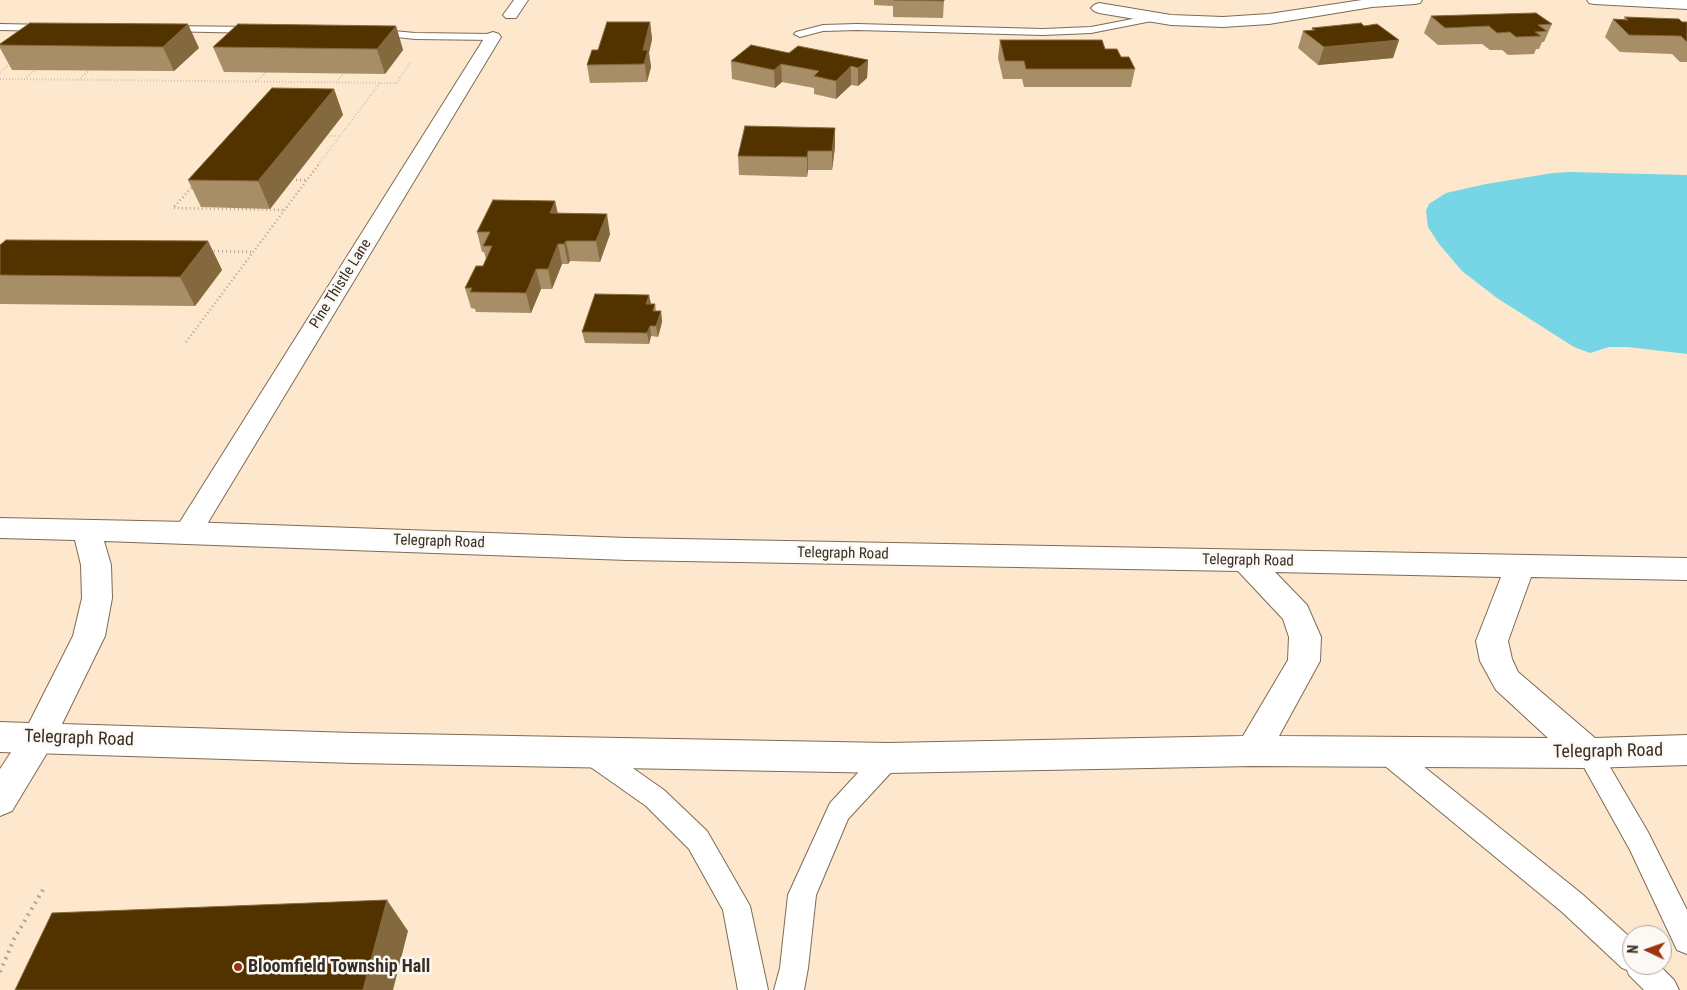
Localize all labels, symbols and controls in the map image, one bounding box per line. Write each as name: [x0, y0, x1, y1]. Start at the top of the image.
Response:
street label: Pine Thistle Lane: [306, 236, 376, 332]
street label: Telegraph Road: [393, 531, 485, 553]
street label: Telegraph Road: [797, 544, 889, 564]
street label: Telegraph Road: [1202, 551, 1294, 571]
street label: Telegraph Road: [24, 726, 134, 752]
street label: Telegraph Road: [1553, 740, 1663, 764]
north arrow: [1622, 925, 1672, 975]
text: N: [1625, 945, 1641, 954]
place label: Bloomfield Township Hall: [248, 956, 430, 978]
marker: Bloomfield Township Hall: [232, 961, 244, 973]

